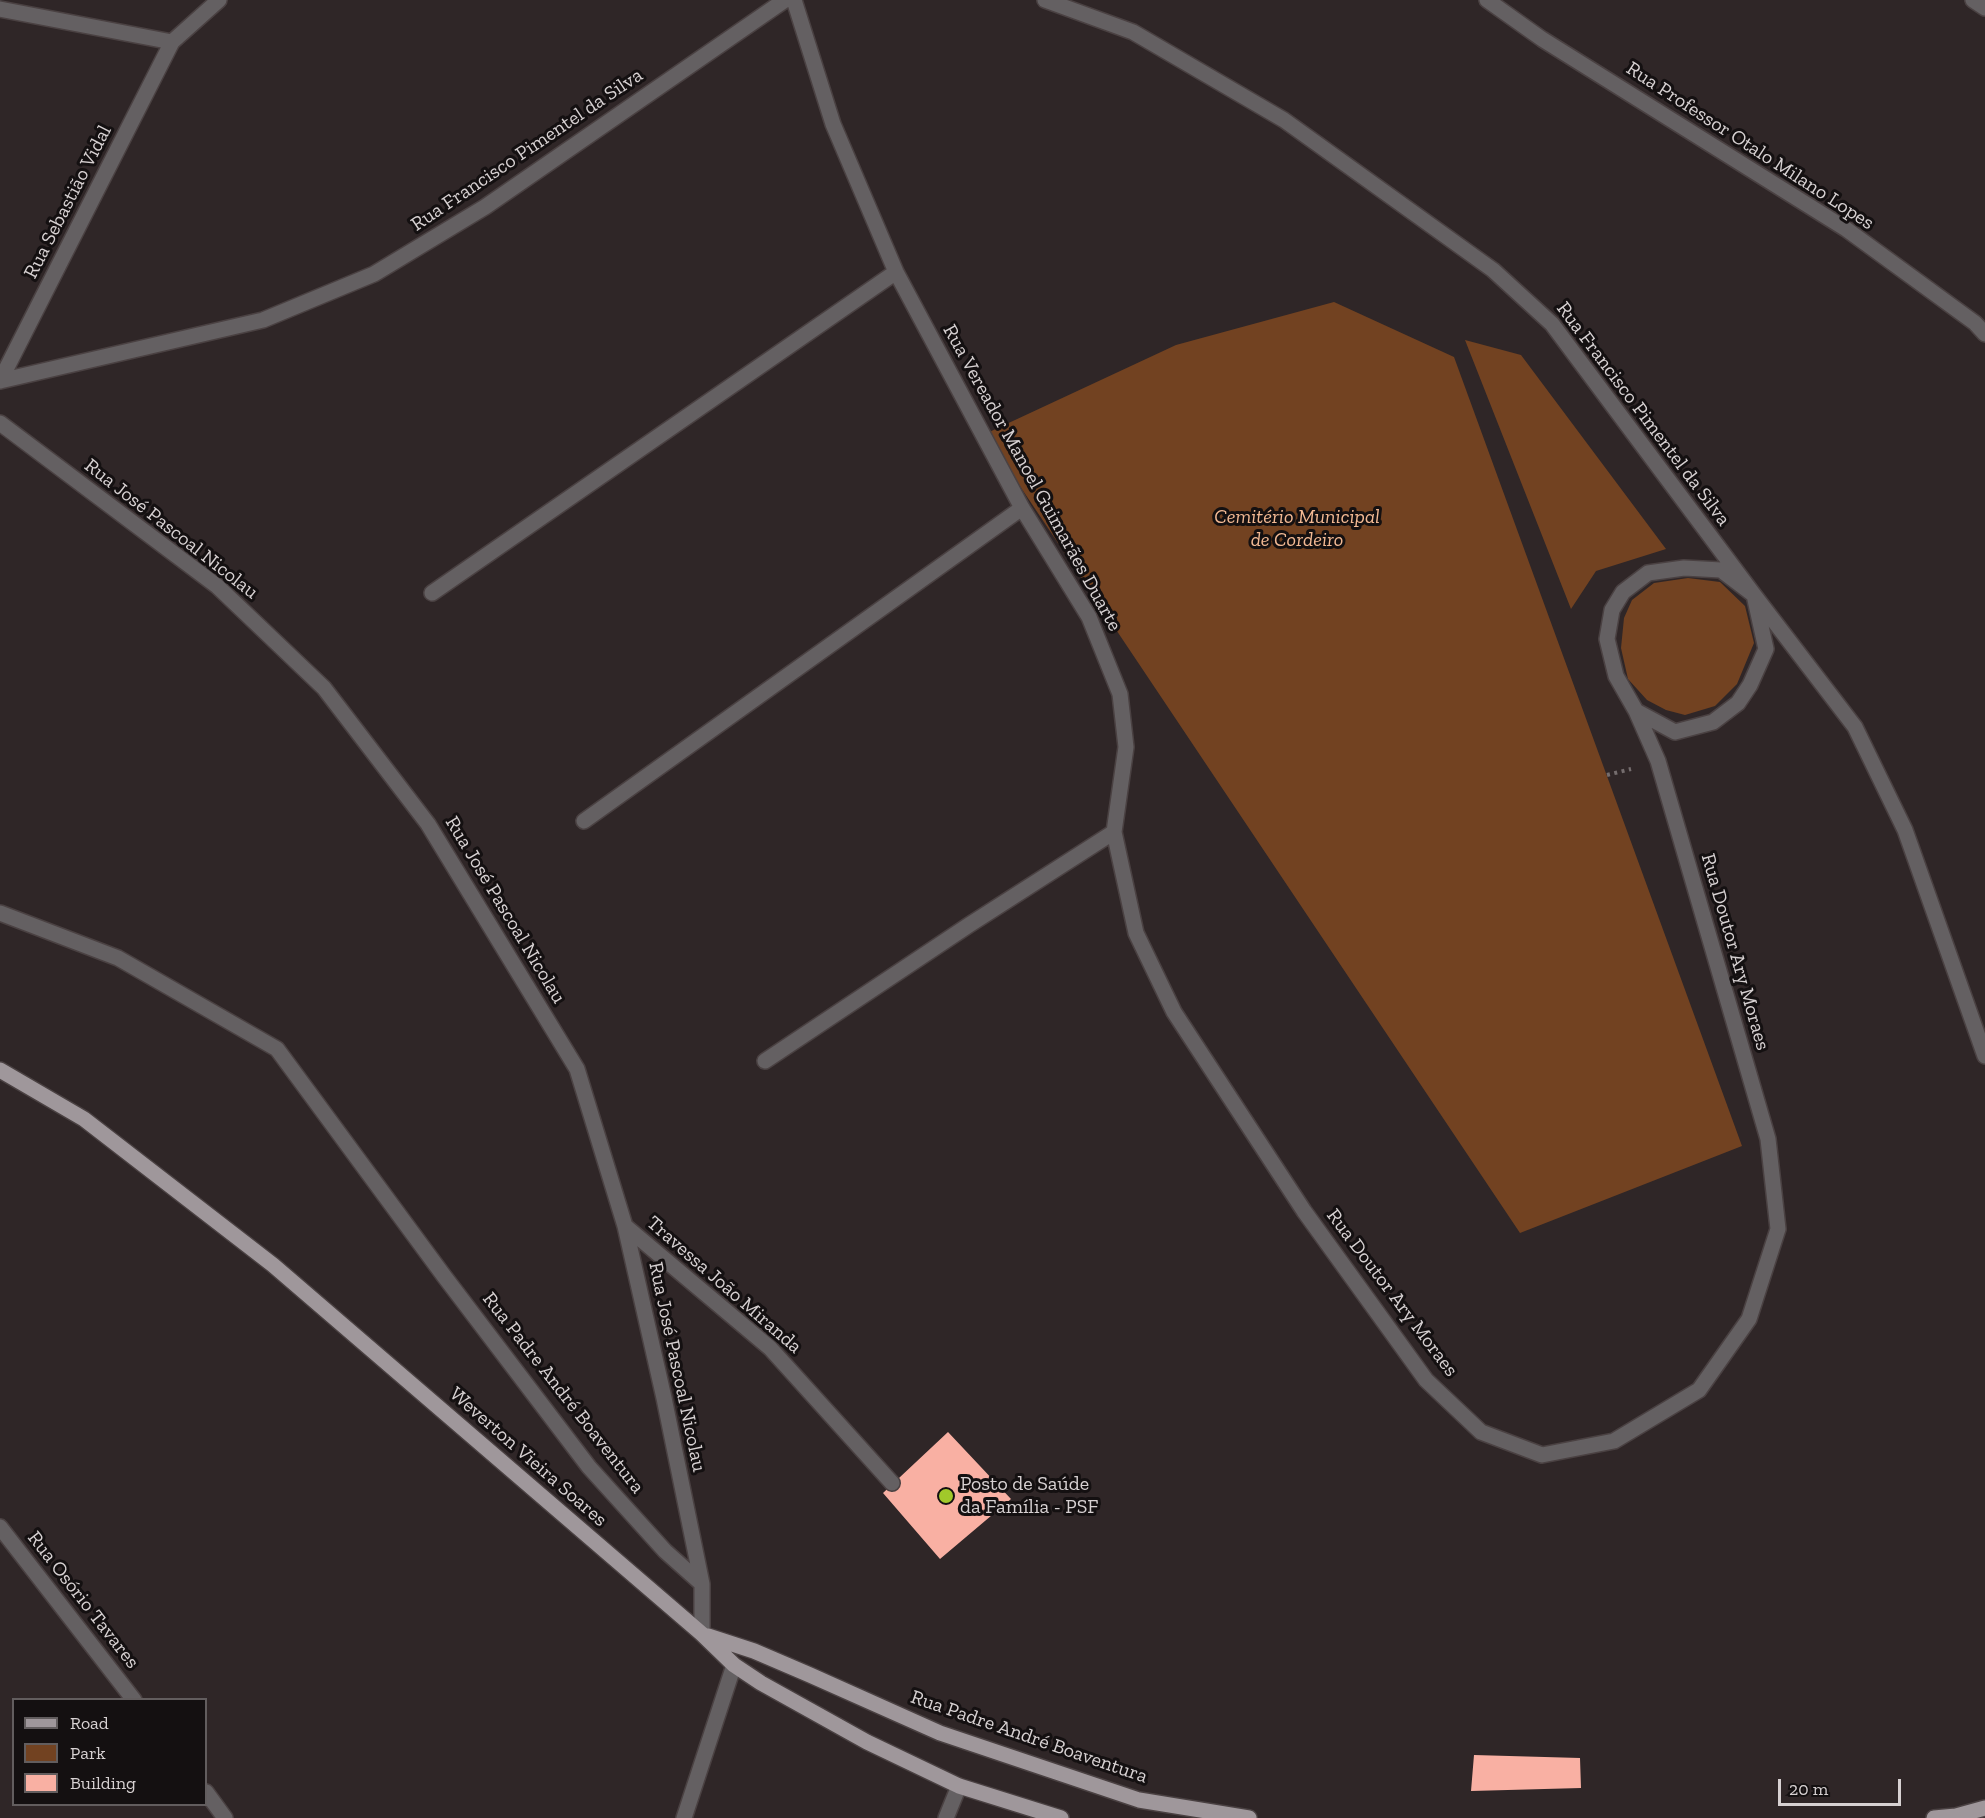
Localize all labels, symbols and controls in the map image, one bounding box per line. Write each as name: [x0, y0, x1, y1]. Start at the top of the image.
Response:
street label: Rua Professor Otalo Milano Lopes: [1622, 57, 1878, 235]
street label: Rua Francisco Pimentel da Silva: [407, 63, 647, 237]
street label: Rua Sebastião Vidal: [19, 121, 117, 283]
street label: Rua Francisco Pimentel da Silva: [1551, 297, 1735, 531]
street label: Rua Vereador Manoel Guimarães Duarte: [937, 320, 1127, 636]
street label: Rua José Pascoal Nicolau: [79, 454, 263, 604]
park label: Cemitério Municipal de Cordeiro: [1214, 505, 1380, 552]
street label: Rua José Pascoal Nicolau: [440, 812, 570, 1008]
street label: Rua Doutor Ary Moraes: [1695, 851, 1775, 1053]
street label: Rua Doutor Ary Moraes: [1321, 1204, 1463, 1382]
street label: Travessa João Miranda: [642, 1211, 806, 1359]
street label: Rua José Pascoal Nicolau: [643, 1260, 711, 1474]
street label: Rua Padre André Boaventura: [477, 1288, 649, 1498]
street label: Weverton Vieira Soares: [444, 1382, 612, 1532]
place label: Posto de Saúde da Família - PSF: [960, 1472, 1099, 1519]
marker: Posto de Saúde da Família - PSF: [937, 1487, 955, 1505]
street label: Rua Osório Tavares: [22, 1527, 144, 1673]
street label: Rua Padre André Boaventura: [907, 1685, 1151, 1789]
legend: [12, 1698, 207, 1806]
text: Road: [70, 1712, 109, 1734]
text: Park: [70, 1742, 106, 1764]
scale bar: [1781, 1767, 1904, 1805]
text: Building: [70, 1772, 136, 1794]
text: 20 m: [1789, 1778, 1828, 1800]

